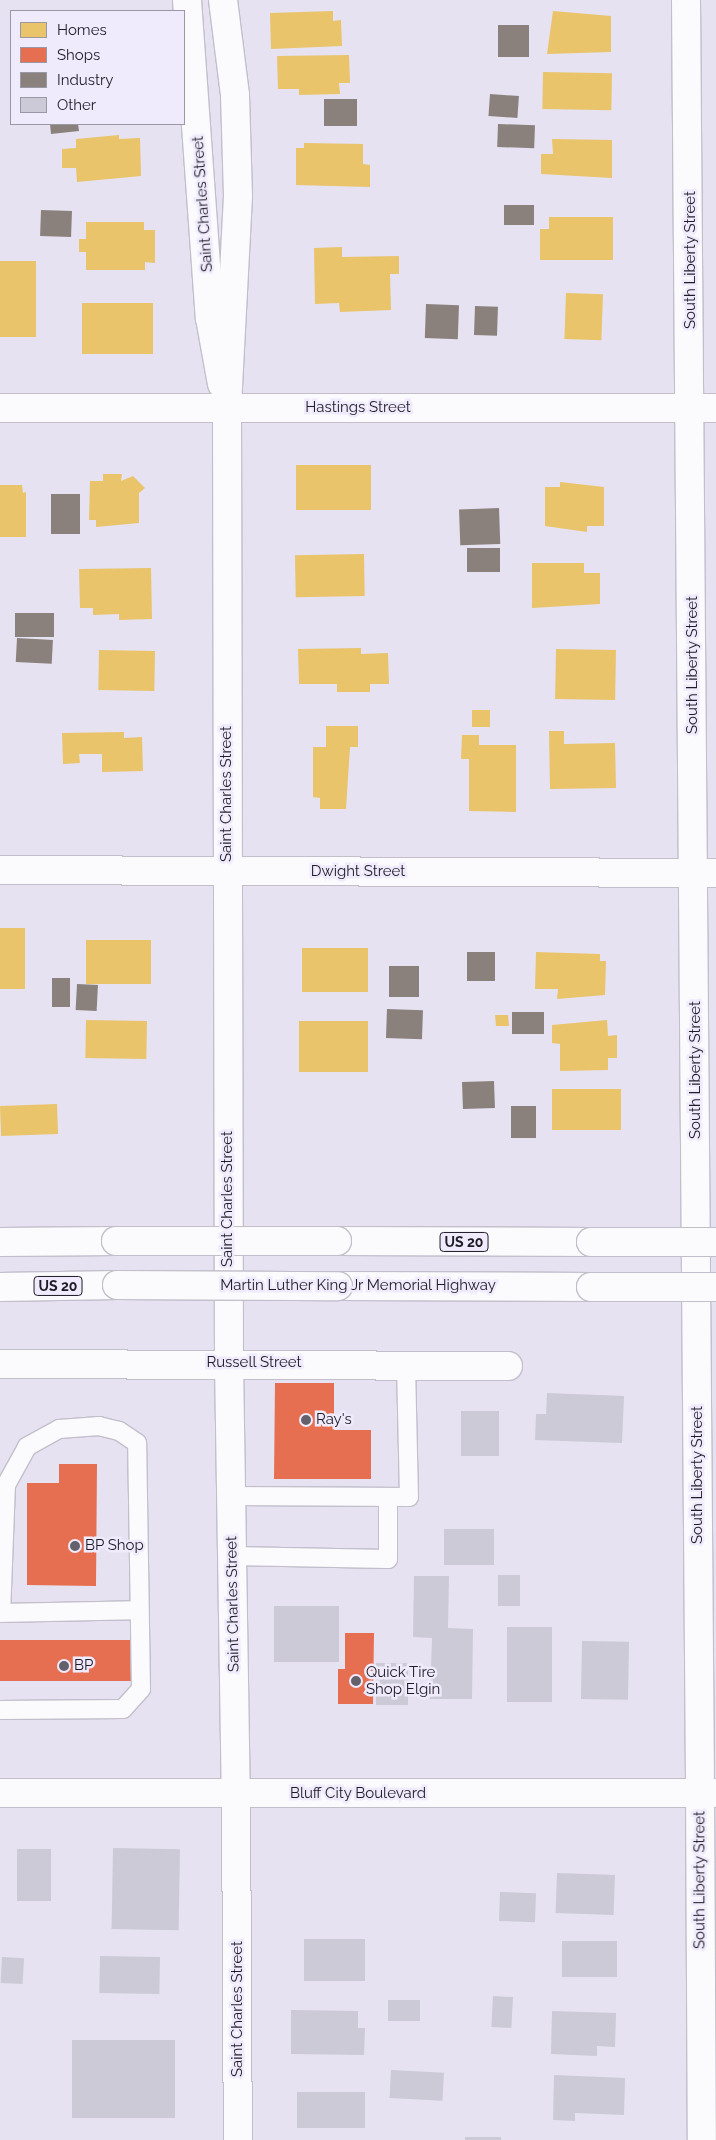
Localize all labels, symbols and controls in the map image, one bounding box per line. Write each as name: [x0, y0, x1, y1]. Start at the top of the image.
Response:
legend: [10, 10, 185, 125]
text: Homes: [57, 21, 107, 39]
text: Shops: [57, 46, 100, 64]
text: Industry: [57, 71, 113, 89]
text: Other: [57, 96, 96, 114]
street label: Saint Charles Street: [189, 135, 217, 273]
street label: South Liberty Street: [682, 191, 700, 329]
street label: Hastings Street: [305, 399, 411, 417]
street label: South Liberty Street: [684, 596, 702, 734]
street label: Saint Charles Street: [218, 726, 236, 862]
street label: Dwight Street: [311, 863, 405, 881]
street label: South Liberty Street: [687, 1001, 705, 1139]
street label: Saint Charles Street: [219, 1131, 237, 1267]
road number: US 20: [439, 1230, 489, 1254]
road number: US 20: [33, 1274, 83, 1298]
street label: Martin Luther King Jr Memorial Highway: [219, 1277, 497, 1295]
street label: Russell Street: [206, 1354, 302, 1372]
street label: South Liberty Street: [689, 1406, 707, 1544]
place label: Ray's: [316, 1411, 352, 1429]
marker: Ray's: [300, 1414, 312, 1426]
street label: Saint Charles Street: [223, 1536, 243, 1672]
place label: BP Shop: [85, 1537, 144, 1555]
marker: BP Shop: [69, 1540, 81, 1552]
place label: BP: [74, 1657, 93, 1675]
marker: BP: [58, 1660, 70, 1672]
place label: Quick Tire Shop Elgin: [366, 1663, 440, 1698]
marker: Quick Tire Shop Elgin: [350, 1675, 362, 1687]
street label: Bluff City Boulevard: [290, 1785, 426, 1803]
street label: South Liberty Street: [691, 1811, 709, 1949]
street label: Saint Charles Street: [229, 1941, 247, 2077]

